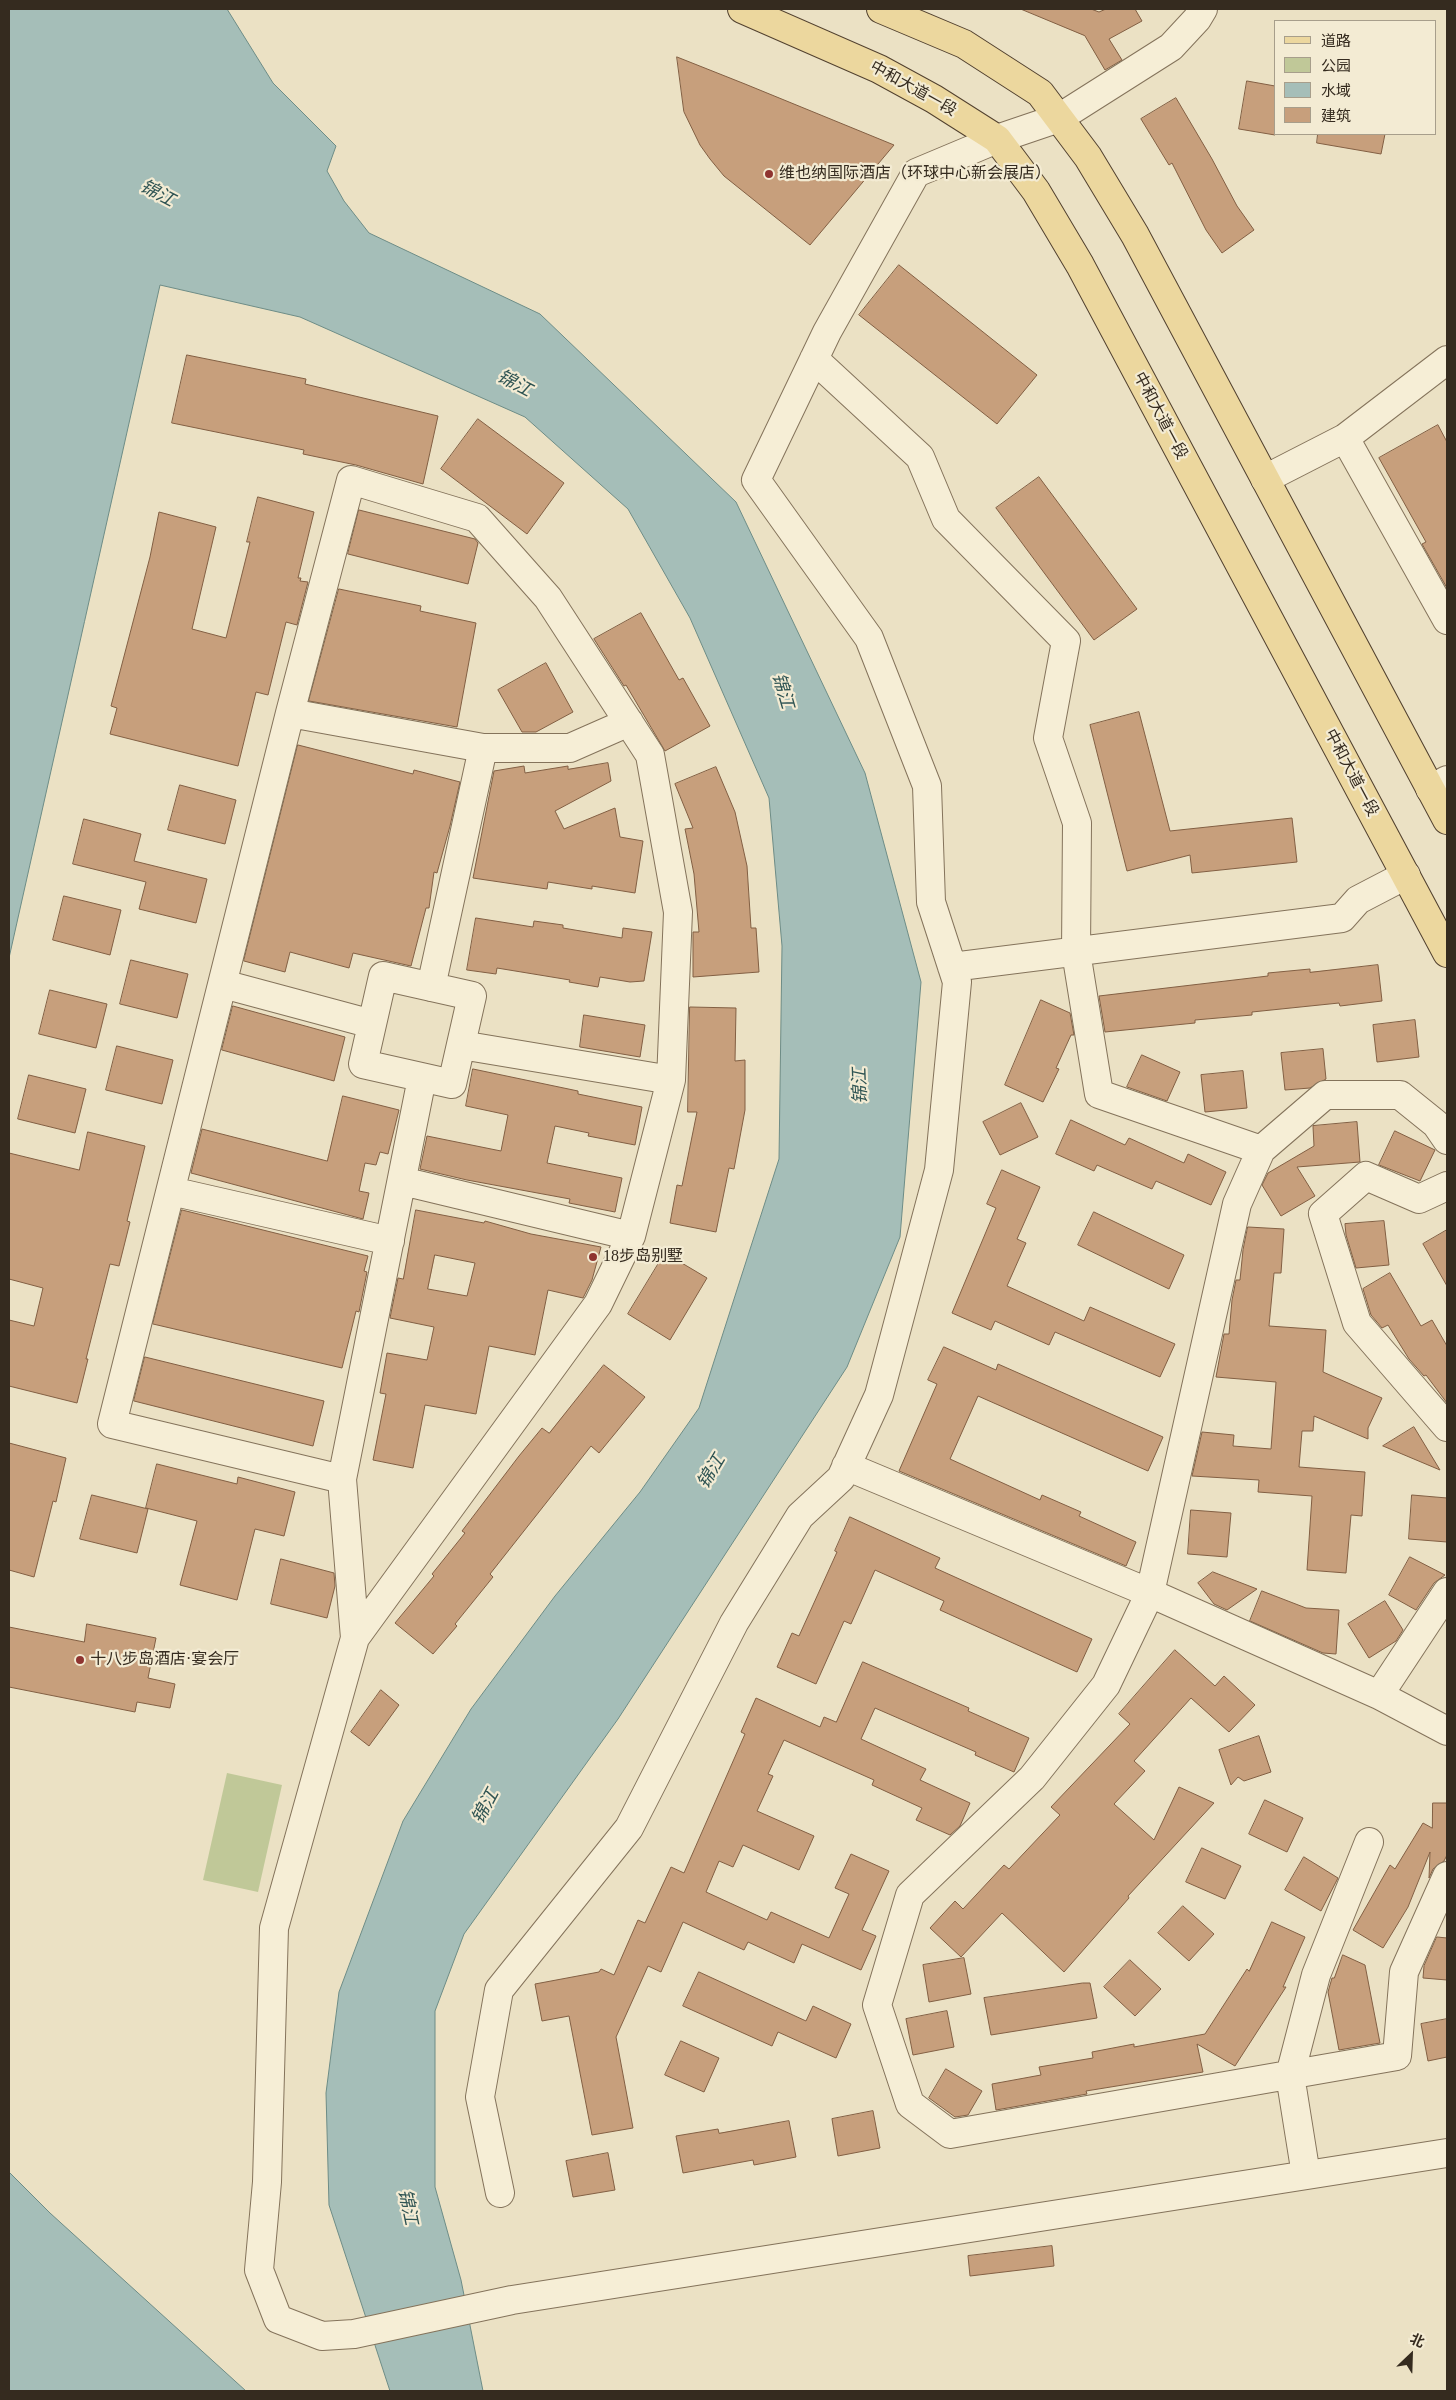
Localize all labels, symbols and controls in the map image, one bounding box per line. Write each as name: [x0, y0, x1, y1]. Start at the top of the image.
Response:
legend: [1274, 20, 1436, 135]
text: 道路: [1321, 33, 1351, 49]
street label: 中和大道一段: [866, 57, 960, 121]
text: 公园: [1321, 58, 1351, 74]
text: 水域: [1321, 83, 1351, 99]
text: 建筑: [1321, 108, 1351, 124]
place label: 维也纳国际酒店（环球中心新会展店）: [779, 164, 1051, 184]
marker: 维也纳国际酒店（环球中心新会展店）: [763, 168, 775, 180]
water label: 锦江: [136, 176, 178, 212]
water label: 锦江: [493, 366, 535, 402]
street label: 中和大道一段: [1129, 369, 1191, 463]
water label: 锦江: [767, 671, 797, 711]
street label: 中和大道一段: [1320, 726, 1382, 820]
water label: 锦江: [850, 1068, 872, 1104]
place label: 18步岛别墅: [603, 1247, 683, 1267]
marker: 18步岛别墅: [587, 1251, 599, 1263]
water label: 锦江: [693, 1451, 731, 1493]
place label: 十八步岛酒店·宴会厅: [90, 1650, 239, 1670]
marker: 十八步岛酒店·宴会厅: [74, 1654, 86, 1666]
water label: 锦江: [468, 1786, 504, 1828]
water label: 锦江: [393, 2187, 421, 2227]
north arrow: [1386, 2330, 1436, 2380]
text: 北: [1408, 2331, 1427, 2351]

